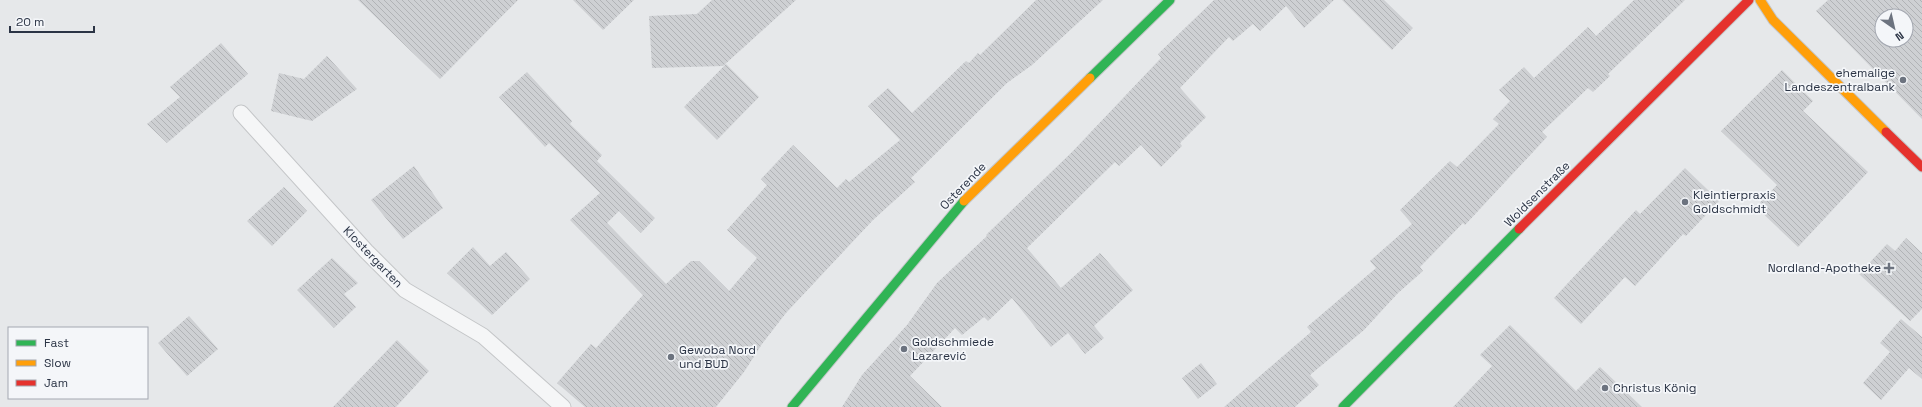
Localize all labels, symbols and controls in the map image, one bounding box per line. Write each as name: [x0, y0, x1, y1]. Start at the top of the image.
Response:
scale bar: [10, 8, 94, 34]
north arrow: [1874, 8, 1914, 48]
text: 20 m: [16, 14, 44, 30]
text: N: [1893, 28, 1907, 44]
place label: ehemalige Landeszentralbank: [1785, 65, 1896, 95]
marker: ehemalige Landeszentralbank: [1898, 75, 1908, 85]
street label: Woldsenstraße: [1501, 158, 1573, 230]
street label: Osterende: [936, 159, 990, 213]
place label: Kleintierpraxis Goldschmidt: [1693, 187, 1776, 217]
marker: Kleintierpraxis Goldschmidt: [1680, 197, 1690, 207]
street label: Klostergarten: [340, 223, 406, 291]
place label: Nordland-Apotheke: [1768, 260, 1881, 276]
marker: Nordland-Apotheke: [1884, 263, 1894, 273]
legend: [8, 327, 148, 399]
place label: Goldschmiede Lazarević: [912, 334, 994, 364]
text: Fast: [44, 335, 69, 351]
place label: Gewoba Nord und BUD: [679, 342, 756, 372]
marker: Goldschmiede Lazarević: [899, 344, 909, 354]
marker: Gewoba Nord und BUD: [666, 352, 676, 362]
text: Slow: [44, 355, 71, 371]
text: Jam: [44, 375, 68, 391]
place label: Christus König: [1613, 380, 1696, 396]
marker: Christus König: [1600, 383, 1610, 393]

